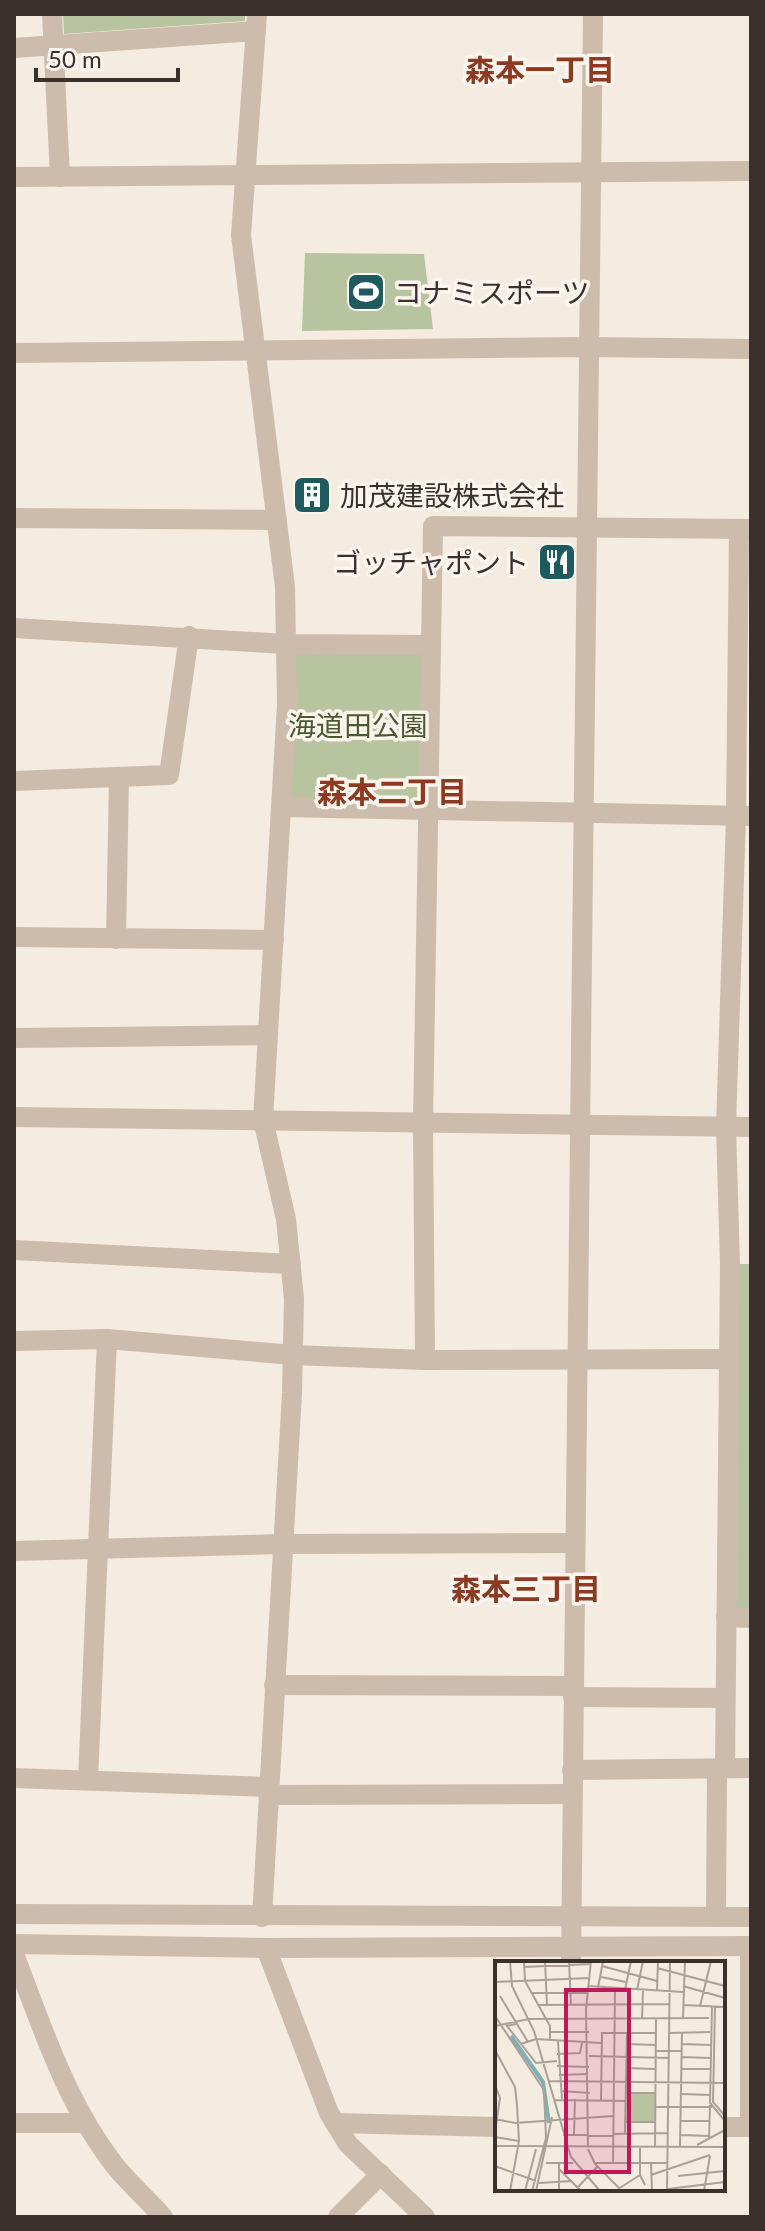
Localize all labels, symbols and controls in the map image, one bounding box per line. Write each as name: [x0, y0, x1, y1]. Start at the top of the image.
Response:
scale bar: [36, 32, 178, 82]
text: 50 m: [48, 44, 102, 73]
district label: 森本一丁目: [465, 51, 615, 87]
sports icon: コナミスポーツ: [345, 271, 387, 313]
place label: コナミスポーツ: [394, 275, 589, 309]
building icon: 加茂建設株式会社: [291, 474, 333, 516]
place label: 加茂建設株式会社: [340, 478, 564, 512]
restaurant icon: ゴッチャポント: [536, 541, 578, 583]
place label: ゴッチャポント: [333, 545, 529, 579]
park label: 海道田公園: [288, 708, 428, 742]
district label: 森本二丁目: [317, 773, 467, 809]
district label: 森本三丁目: [451, 1570, 601, 1606]
inset map: [495, 1961, 725, 2191]

